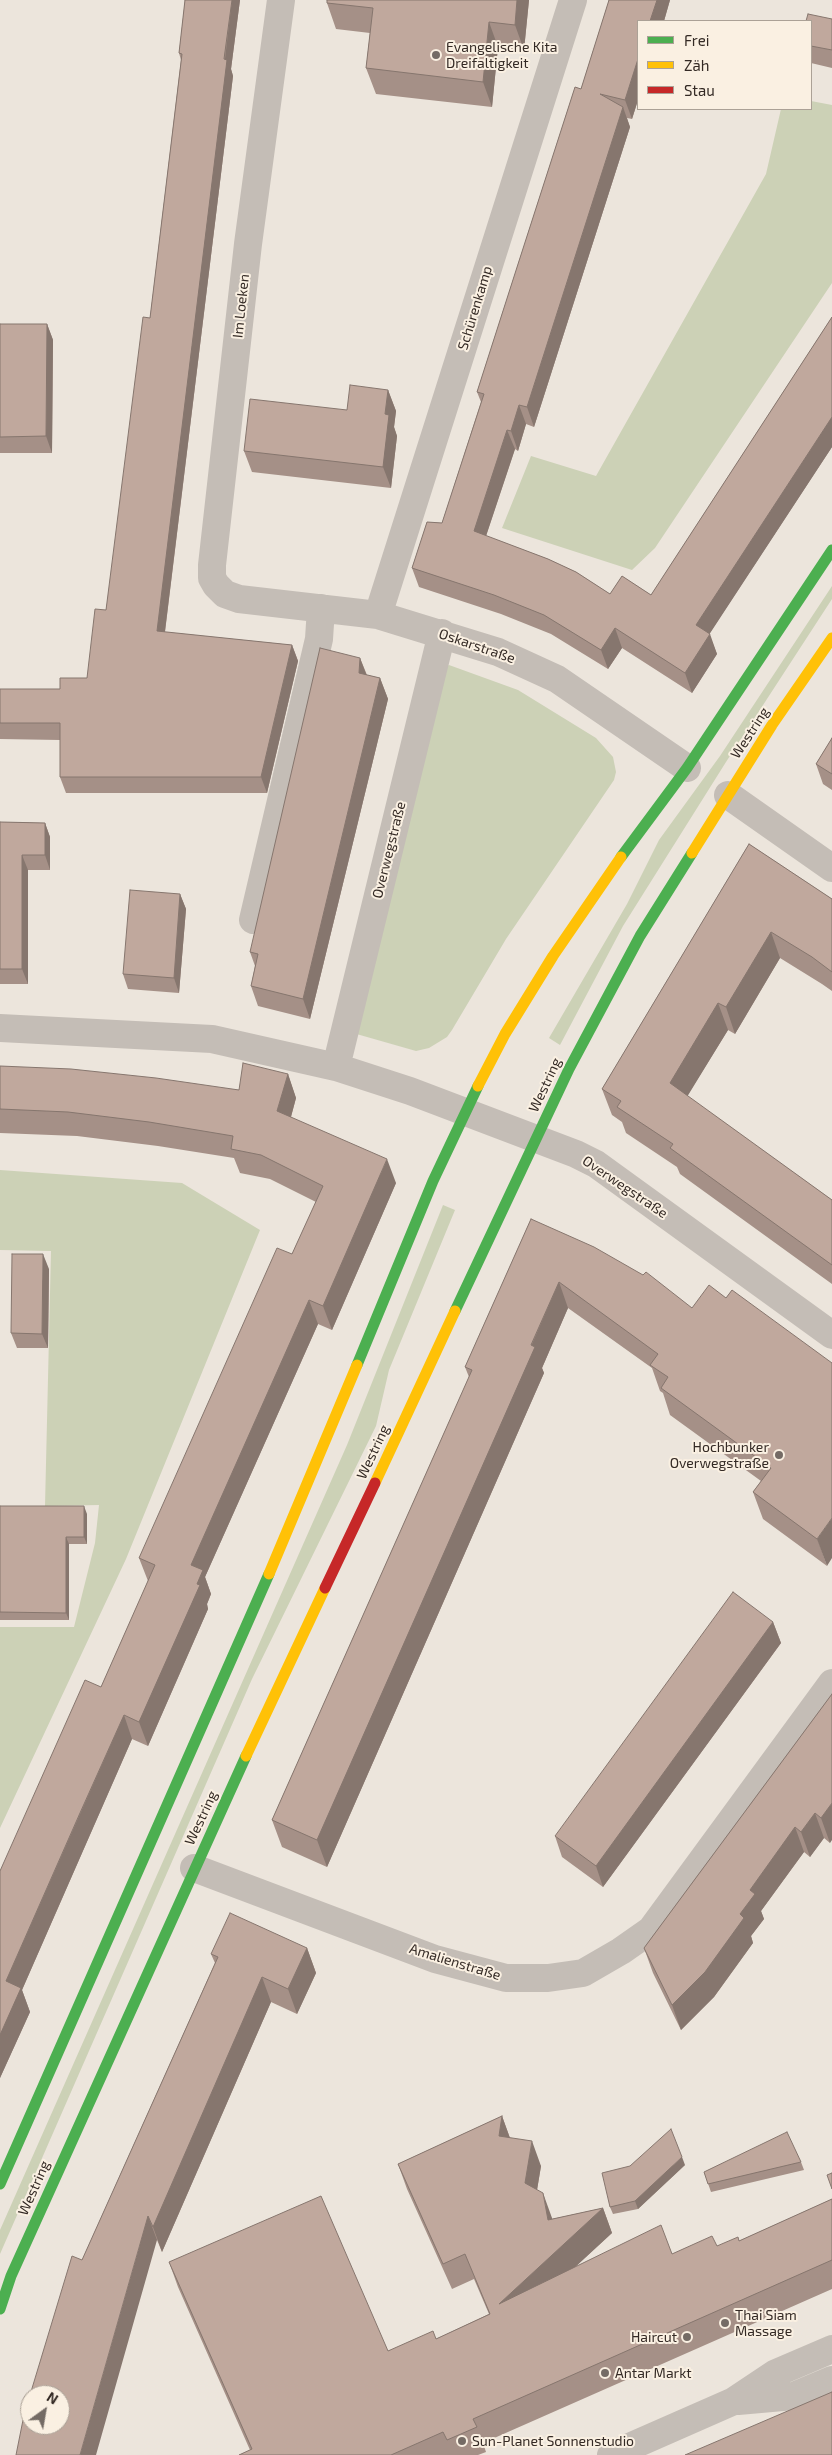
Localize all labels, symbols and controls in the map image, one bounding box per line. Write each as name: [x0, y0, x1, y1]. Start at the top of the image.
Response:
legend: [637, 20, 812, 110]
text: Frei: [684, 31, 709, 49]
place label: Evangelische Kita Dreifaltigkeit: [446, 39, 557, 72]
marker: Evangelische Kita Dreifaltigkeit: [430, 49, 442, 61]
text: Zäh: [684, 56, 709, 74]
text: Stau: [684, 81, 715, 99]
street label: Schürenkamp: [454, 264, 496, 352]
street label: Im Loeken: [229, 273, 253, 339]
street label: Oskarstraße: [437, 625, 517, 667]
street label: Westring: [727, 704, 773, 762]
street label: Overwegstraße: [369, 800, 409, 900]
street label: Westring: [525, 1055, 565, 1115]
street label: Overwegstraße: [579, 1152, 671, 1222]
street label: Westring: [353, 1422, 393, 1482]
place label: Hochbunker Overwegstraße: [670, 1439, 769, 1471]
marker: Hochbunker Overwegstraße: [773, 1449, 785, 1461]
street label: Westring: [181, 1788, 221, 1848]
street label: Amalienstraße: [407, 1940, 503, 1984]
street label: Westring: [15, 2158, 53, 2218]
place label: Thai Siam Massage: [735, 2307, 797, 2340]
marker: Thai Siam Massage: [719, 2317, 731, 2329]
place label: Haircut: [631, 2329, 677, 2345]
marker: Haircut: [681, 2331, 693, 2343]
place label: Antar Markt: [615, 2365, 692, 2381]
marker: Antar Markt: [599, 2367, 611, 2379]
north arrow: [20, 2385, 70, 2435]
text: N: [44, 2388, 61, 2408]
place label: Sun-Planet Sonnenstudio: [472, 2433, 634, 2449]
marker: Sun-Planet Sonnenstudio: [456, 2435, 468, 2447]

